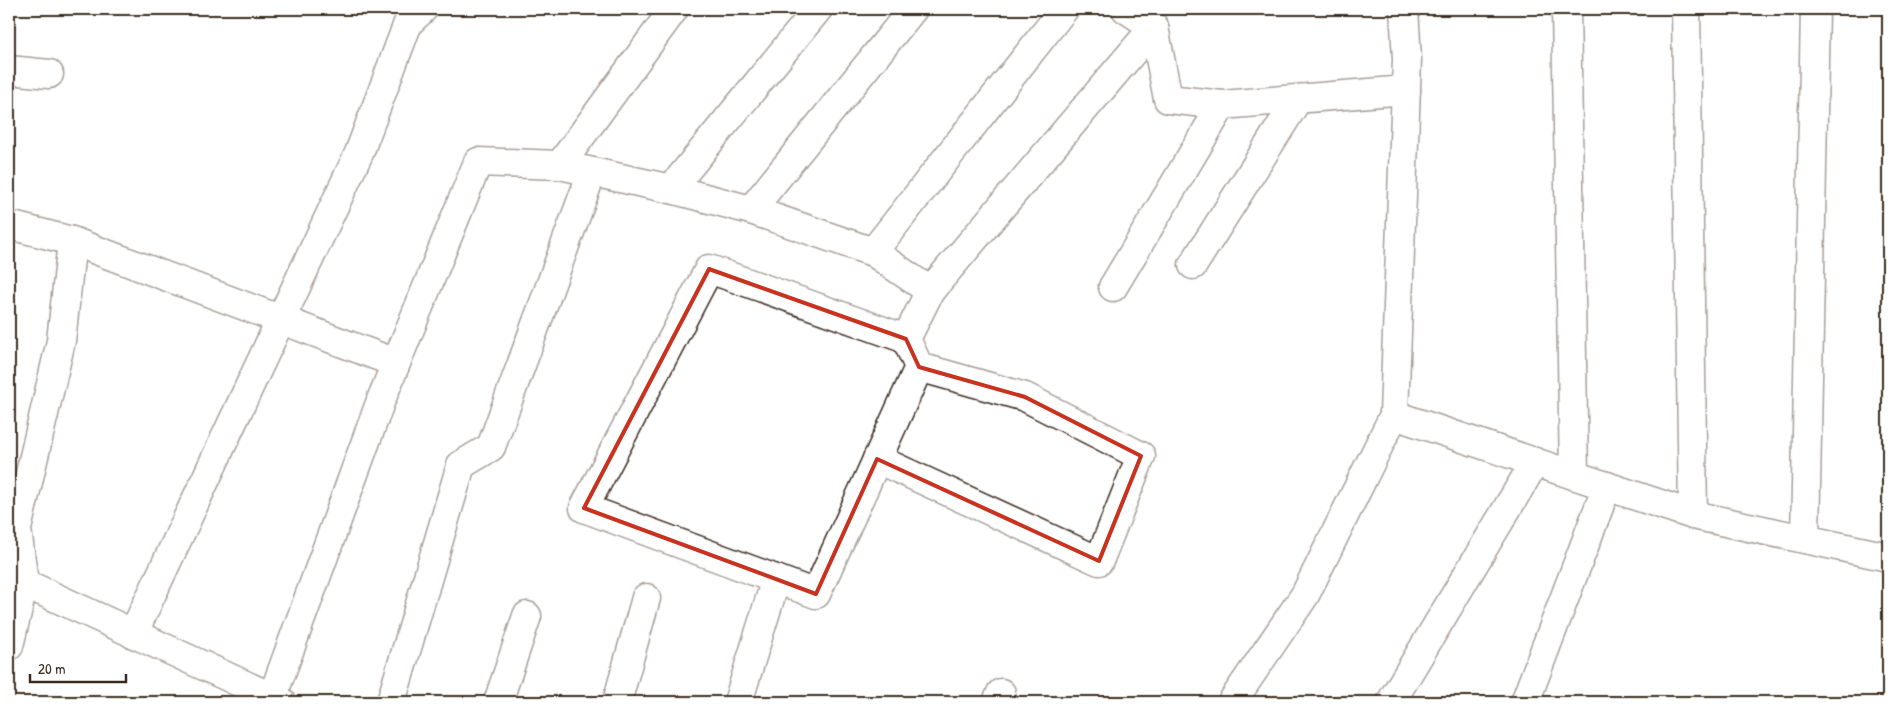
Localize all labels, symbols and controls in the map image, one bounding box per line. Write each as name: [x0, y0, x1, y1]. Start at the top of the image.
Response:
scale bar: [30, 651, 126, 683]
text: 20 m: [38, 658, 65, 679]

